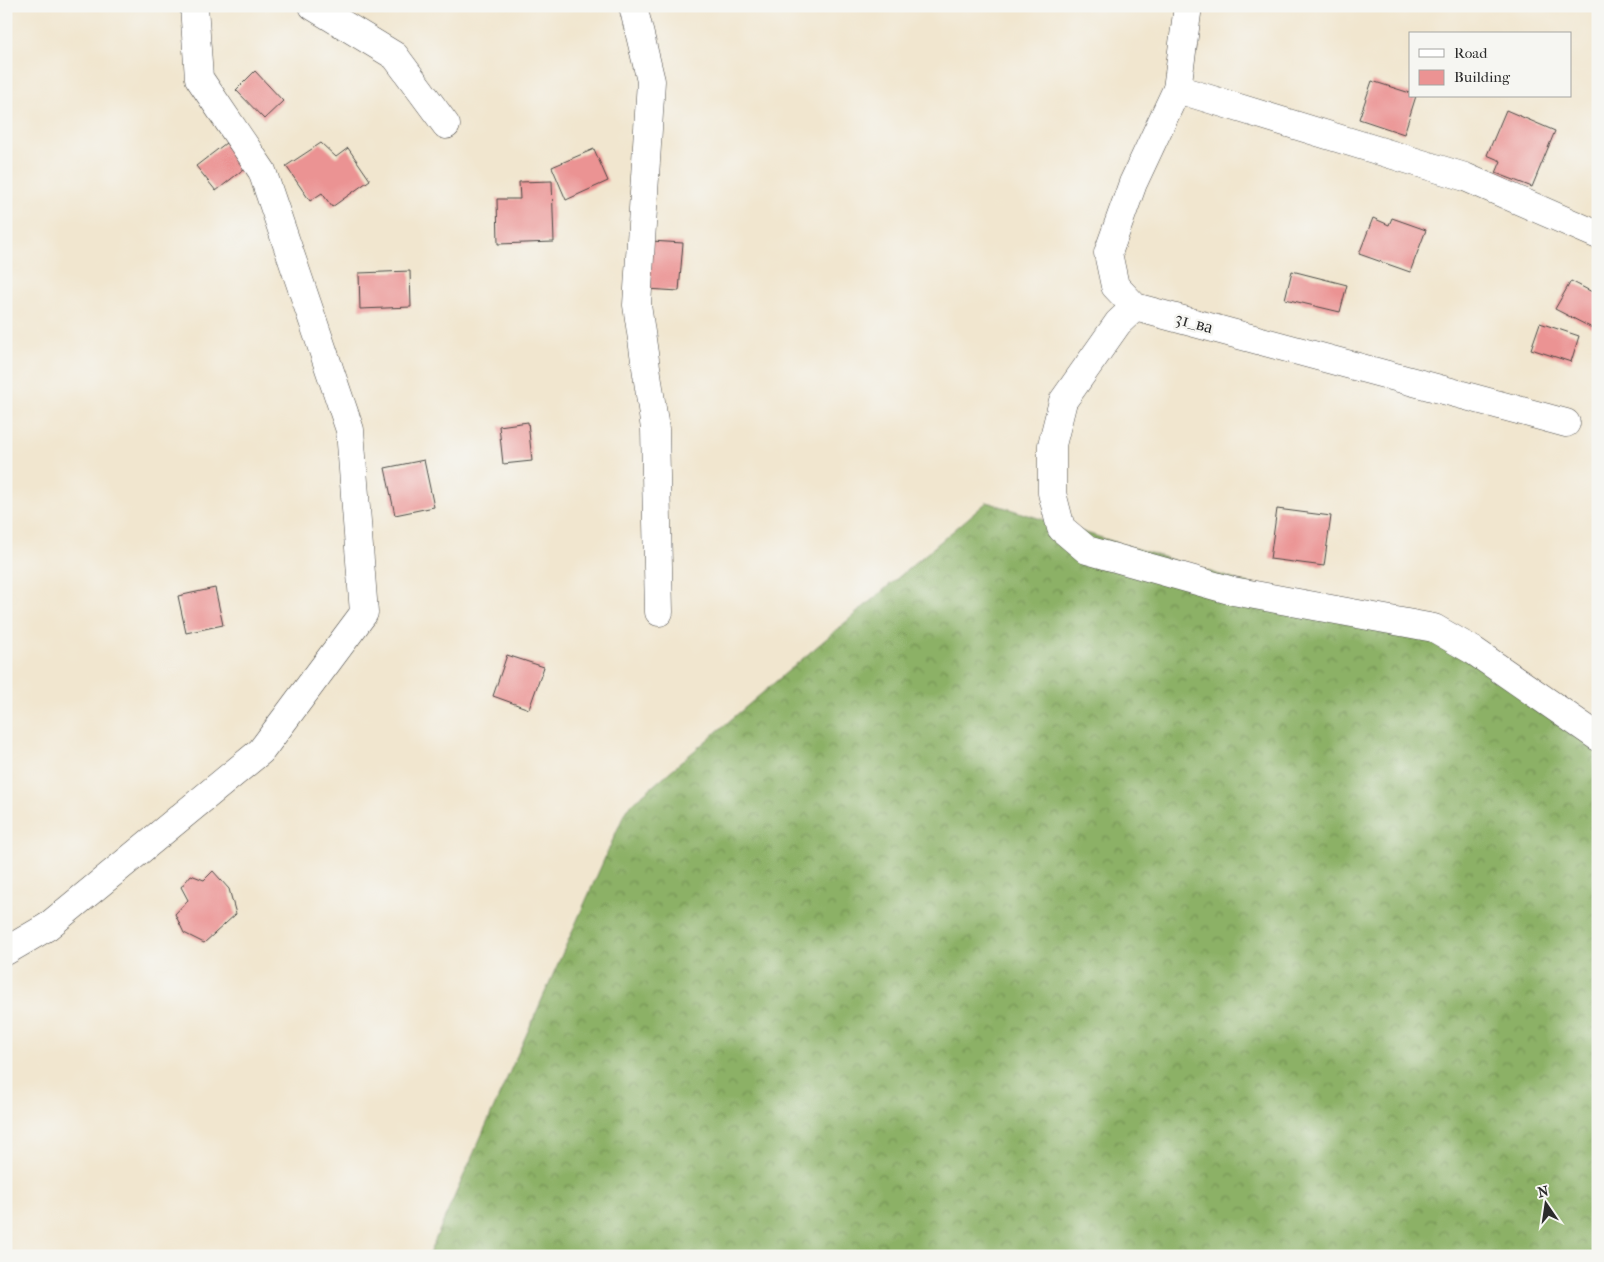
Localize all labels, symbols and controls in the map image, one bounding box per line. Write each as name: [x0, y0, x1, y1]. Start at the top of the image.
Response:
legend: [1409, 32, 1572, 98]
text: Road: [1454, 44, 1488, 62]
text: Building: [1454, 68, 1511, 86]
street label: 31_ва: [1173, 308, 1215, 338]
north arrow: [1522, 1180, 1572, 1230]
text: N: [1536, 1182, 1551, 1201]

